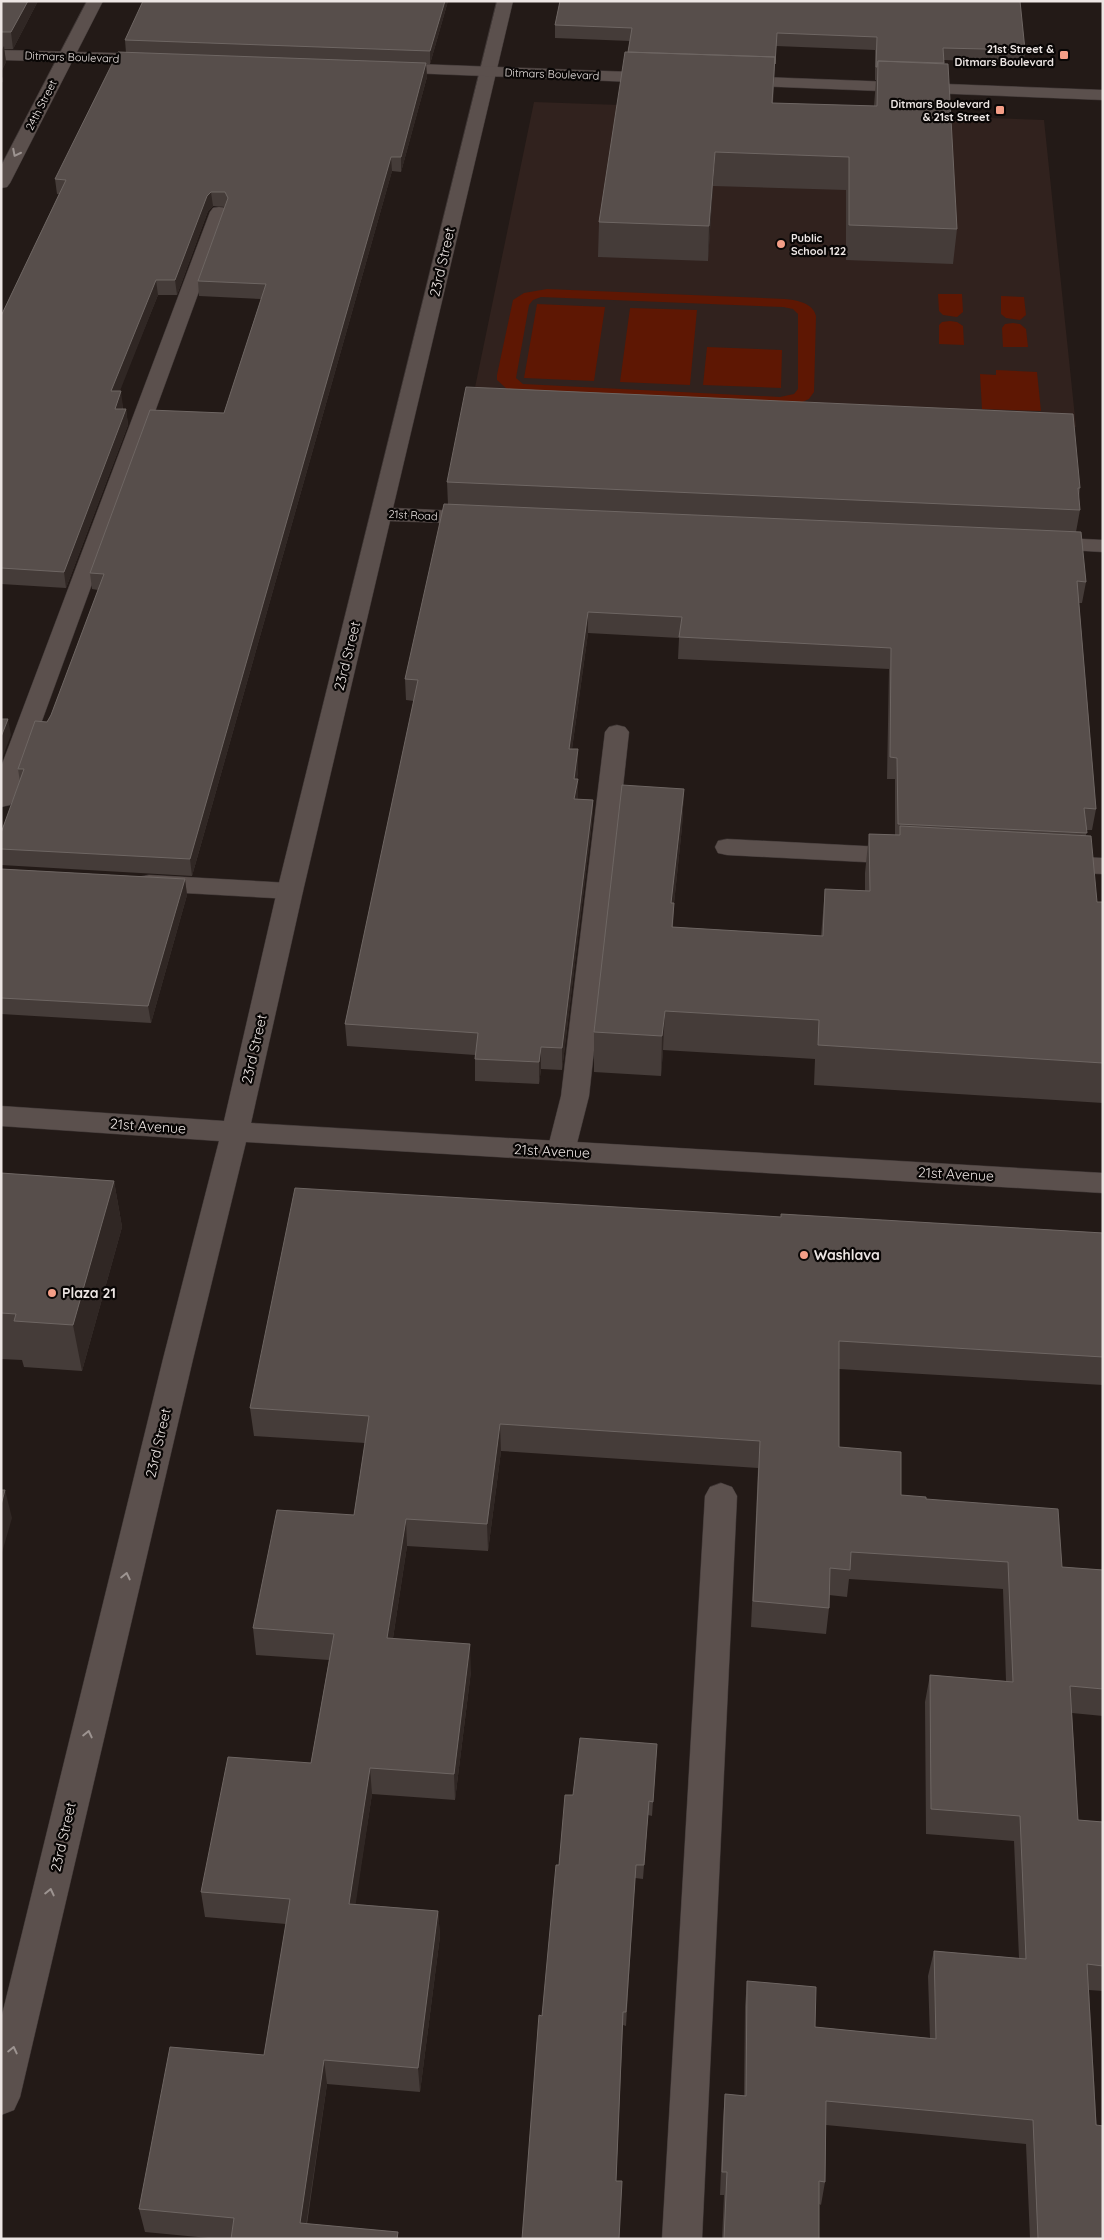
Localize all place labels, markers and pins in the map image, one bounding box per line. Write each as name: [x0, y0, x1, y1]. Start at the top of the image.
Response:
place label: 21st Street & Ditmars Boulevard: [955, 42, 1054, 69]
marker: 21st Street & Ditmars Boulevard: [1058, 49, 1070, 61]
place label: Ditmars Boulevard & 21st Street: [891, 97, 990, 124]
marker: Ditmars Boulevard & 21st Street: [994, 104, 1006, 116]
place label: Public School 122: [791, 231, 846, 258]
marker: Public School 122: [775, 238, 787, 250]
place label: Washlava: [814, 1246, 880, 1264]
marker: Washlava: [798, 1249, 810, 1261]
place label: Plaza 21: [62, 1284, 116, 1302]
marker: Plaza 21: [46, 1287, 58, 1299]

